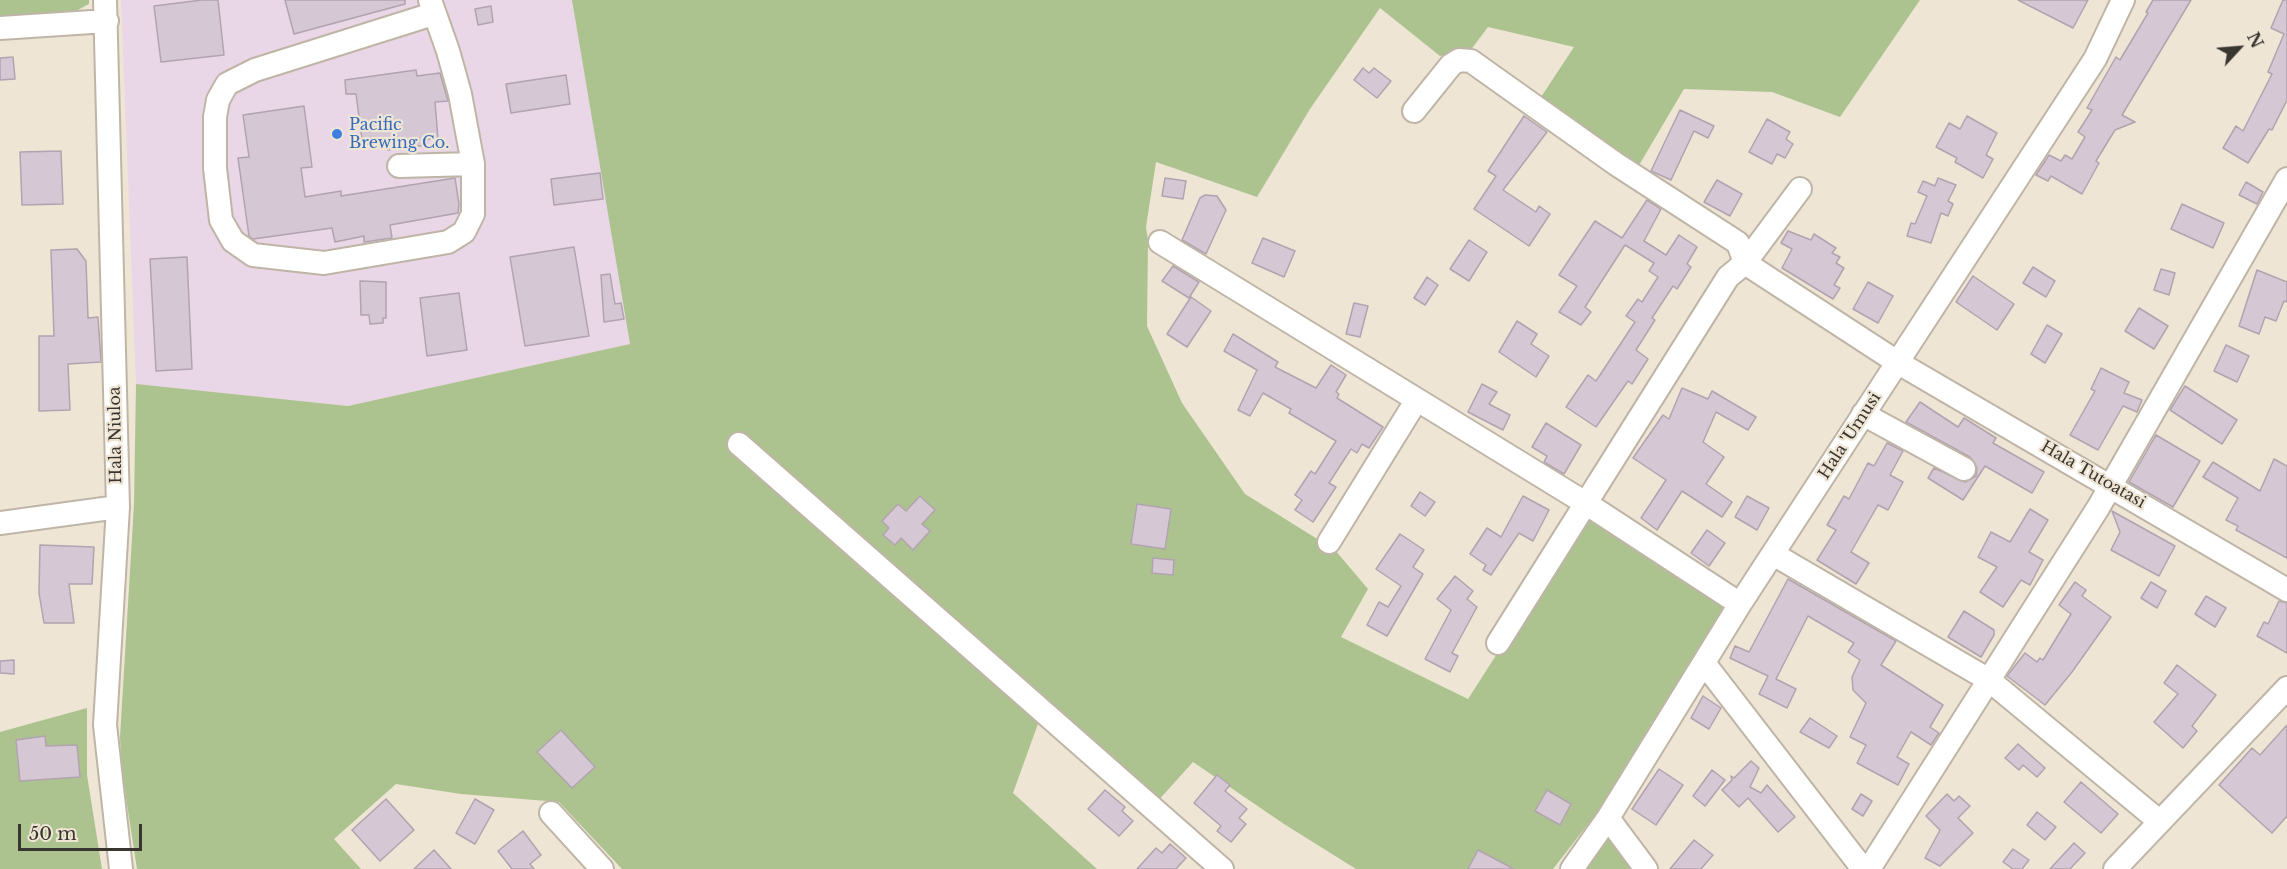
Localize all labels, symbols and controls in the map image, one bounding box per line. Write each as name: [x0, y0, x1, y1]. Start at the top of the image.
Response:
north arrow: [2209, 18, 2269, 78]
text: N: [2243, 29, 2267, 51]
place label: Pacific Brewing Co.: [349, 115, 450, 153]
marker: Pacific Brewing Co.: [330, 127, 344, 141]
street label: Hala Niuloa: [106, 386, 126, 484]
street label: Hala 'Umusi: [1815, 389, 1885, 483]
street label: Hala Tutoatasi: [2037, 437, 2149, 513]
scale bar: [21, 812, 146, 850]
text: 50 m: [29, 823, 77, 845]

